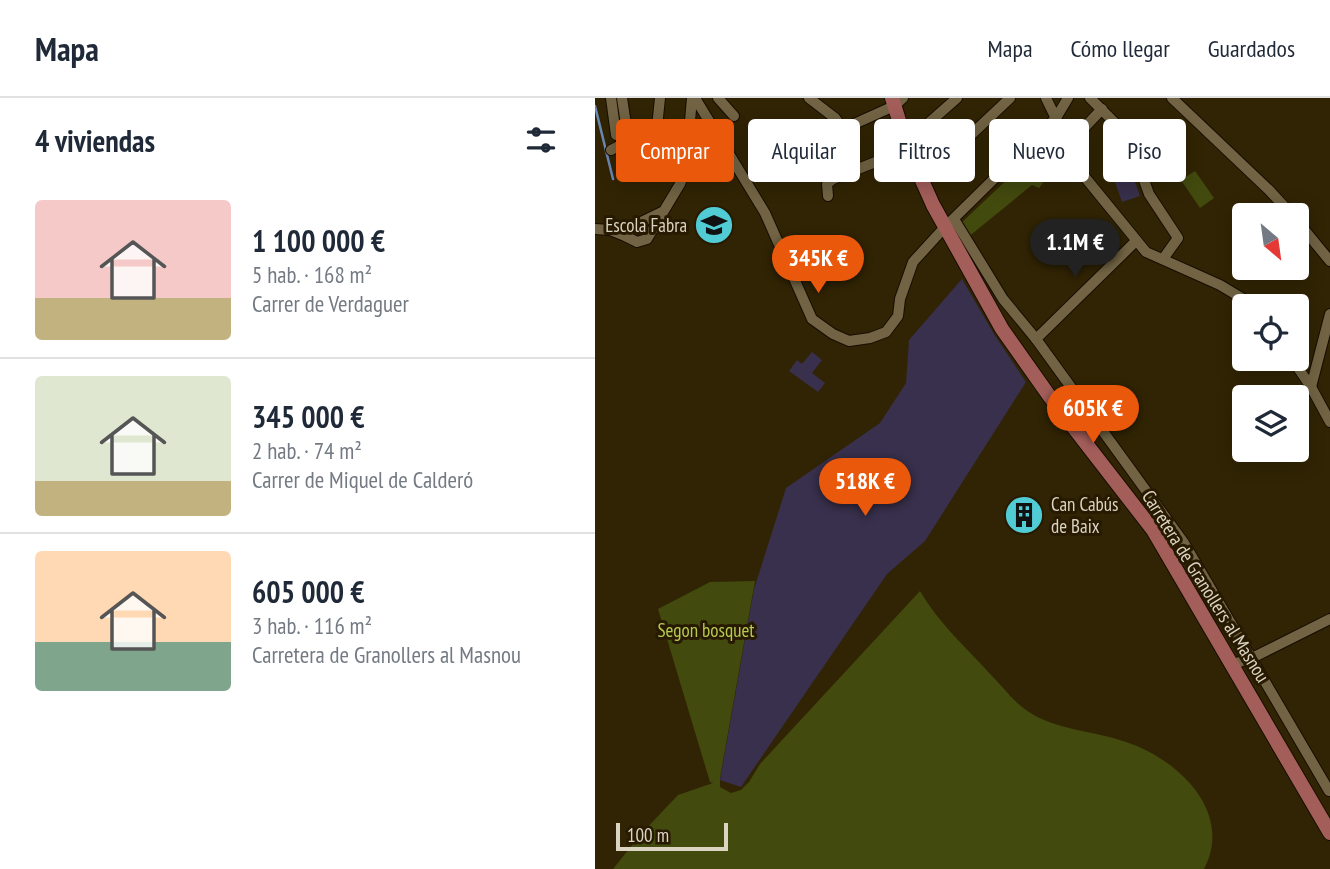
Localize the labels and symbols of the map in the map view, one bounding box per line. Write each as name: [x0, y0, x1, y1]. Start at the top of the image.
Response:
north arrow: [1232, 203, 1309, 280]
school or university icon: Escola Fabra: [693, 204, 735, 246]
place label: Escola Fabra: [605, 213, 687, 237]
pin: 1.1M €: [1018, 220, 1132, 279]
pin: 345K €: [761, 236, 875, 295]
pin: 605K €: [1036, 386, 1150, 445]
pin: 518K €: [808, 458, 922, 518]
street label: Carretera de Granollers al Masnou: [1137, 485, 1275, 687]
place label: Can Cabús de Baix: [1051, 492, 1118, 538]
building icon: Can Cabús de Baix: [1003, 494, 1045, 536]
park label: Segon bosquet: [657, 618, 755, 642]
scale bar: [616, 820, 728, 852]

